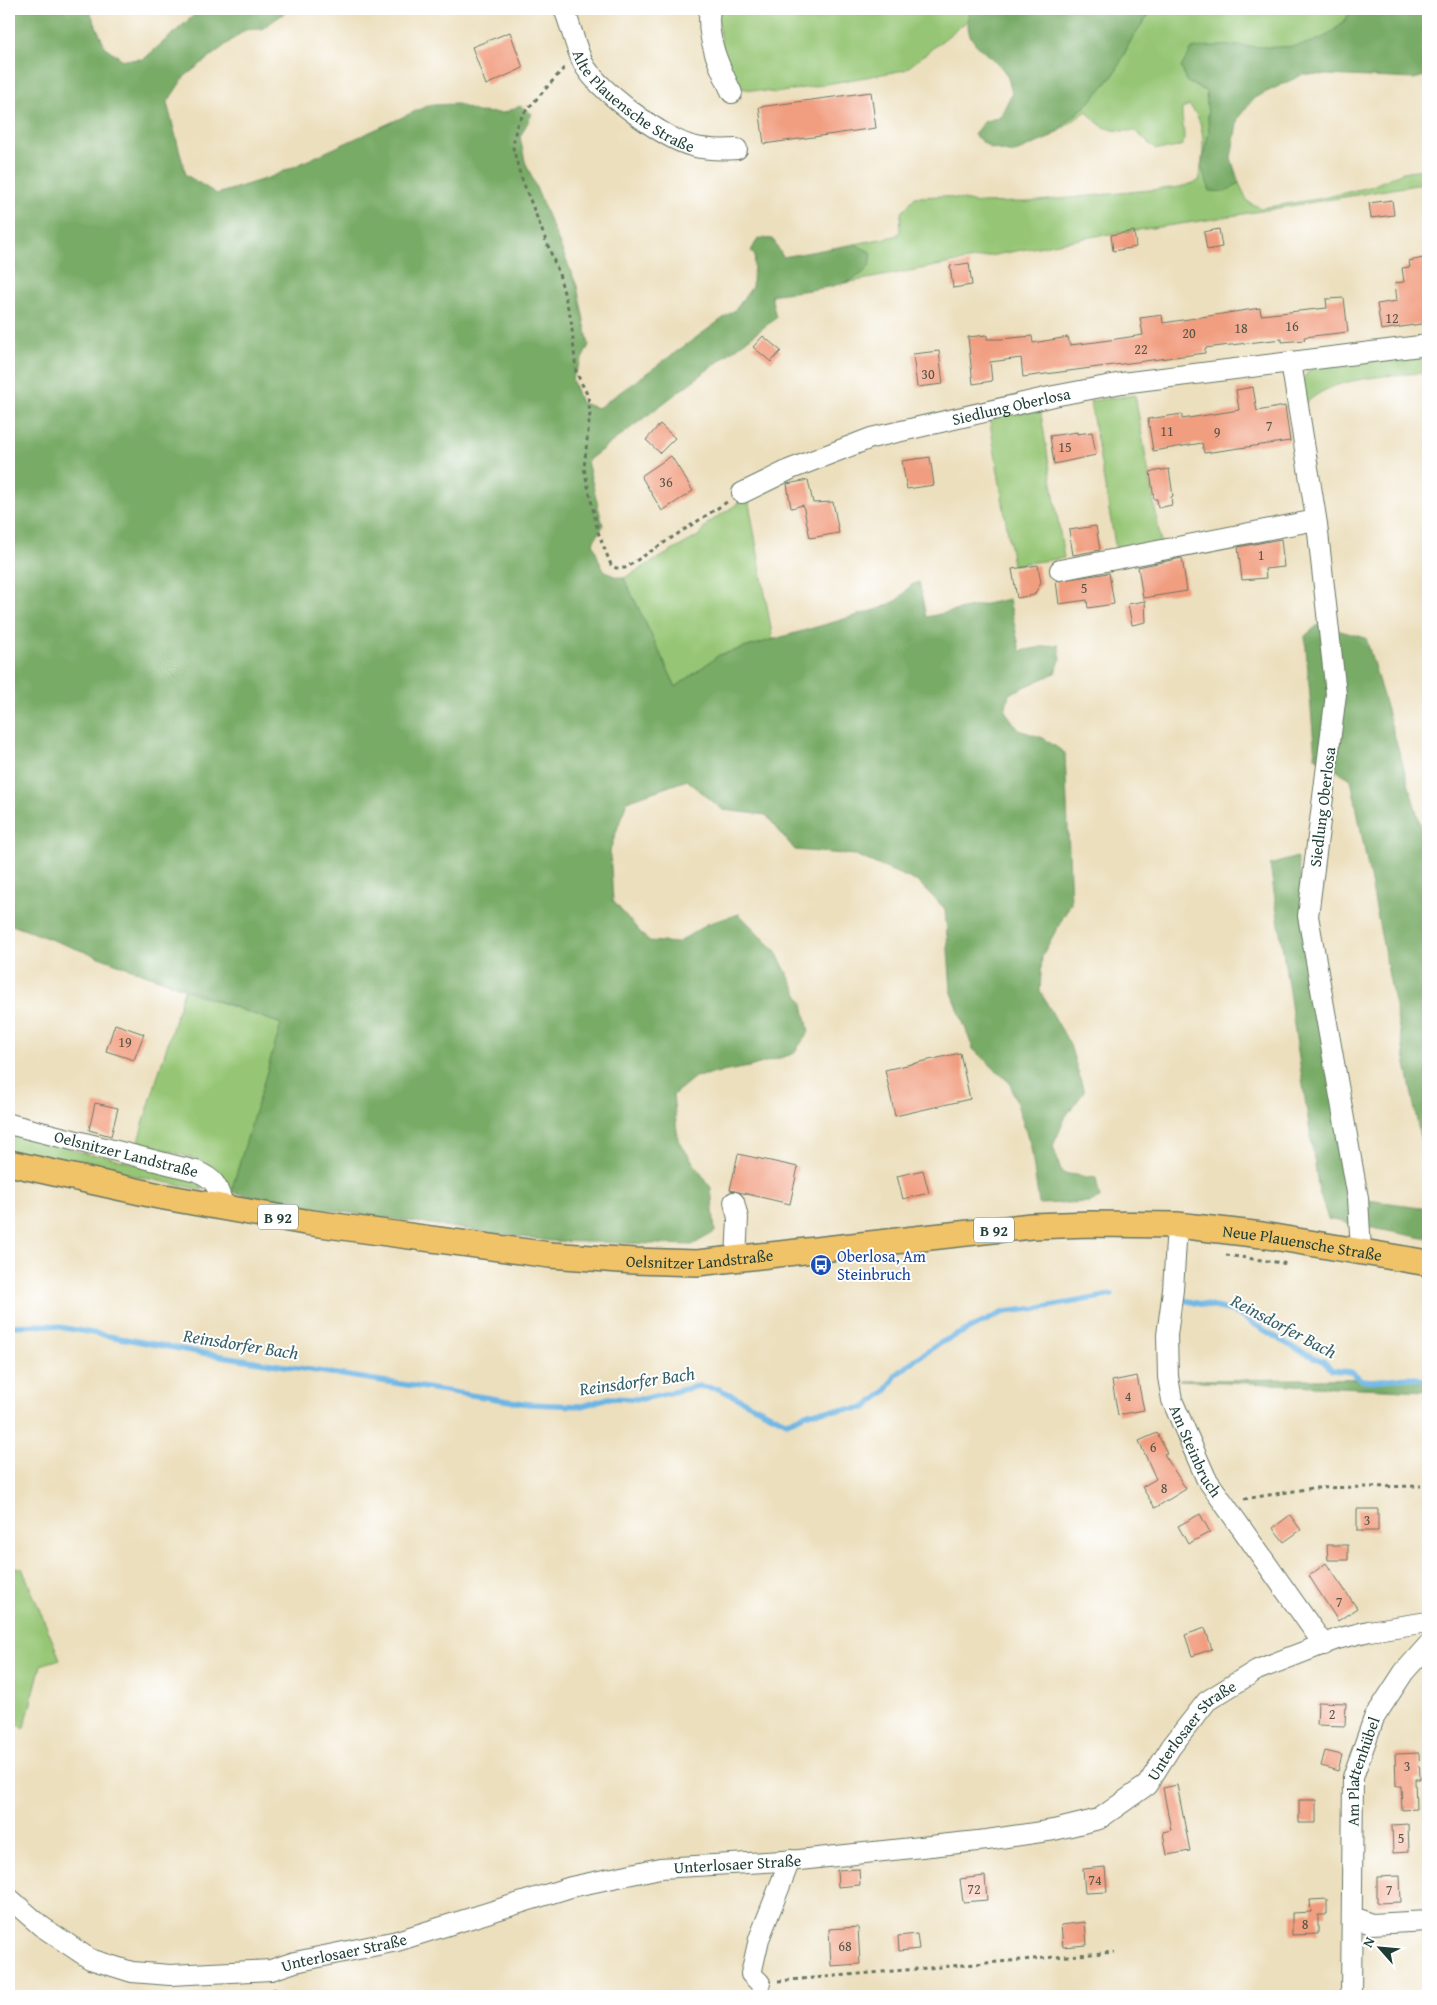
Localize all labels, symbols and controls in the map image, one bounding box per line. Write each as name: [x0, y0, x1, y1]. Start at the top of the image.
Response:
street label: Alte Plauensche Straße: [567, 46, 697, 158]
house number: 12: [1385, 308, 1399, 328]
house number: 16: [1285, 316, 1299, 336]
house number: 18: [1234, 318, 1248, 338]
house number: 20: [1182, 323, 1196, 343]
house number: 22: [1134, 339, 1148, 359]
house number: 30: [921, 364, 935, 384]
street label: Siedlung Oberlosa: [949, 381, 1073, 431]
house number: 7: [1266, 416, 1273, 436]
house number: 11: [1160, 421, 1174, 441]
house number: 9: [1214, 422, 1221, 442]
house number: 15: [1058, 437, 1072, 457]
house number: 36: [659, 472, 673, 492]
house number: 1: [1258, 545, 1264, 565]
house number: 5: [1081, 578, 1087, 598]
street label: Siedlung Oberlosa: [1303, 745, 1341, 868]
house number: 19: [118, 1032, 132, 1052]
street label: Oelsnitzer Landstraße: [52, 1124, 201, 1183]
road number: B 92: [258, 1204, 298, 1230]
road number: B 92: [974, 1218, 1014, 1242]
street label: Neue Plauensche Straße: [1221, 1218, 1384, 1267]
street label: Oelsnitzer Landstraße: [625, 1243, 774, 1275]
place label: Oberlosa, Am Steinbruch: [837, 1244, 926, 1286]
bus stop icon: Oberlosa, Am Steinbruch: [809, 1253, 833, 1277]
water label: Reinsdorfer Bach: [1225, 1286, 1342, 1365]
water label: Reinsdorfer Bach: [180, 1321, 301, 1366]
water label: Reinsdorfer Bach: [576, 1360, 697, 1403]
house number: 4: [1125, 1386, 1132, 1406]
street label: Am Steinbruch: [1163, 1401, 1228, 1502]
house number: 6: [1150, 1437, 1157, 1457]
house number: 8: [1161, 1478, 1168, 1498]
house number: 3: [1364, 1510, 1370, 1530]
house number: 7: [1336, 1592, 1343, 1612]
street label: Unterlosaer Straße: [1141, 1674, 1241, 1785]
house number: 2: [1329, 1704, 1335, 1724]
street label: Am Plattenhübel: [1341, 1713, 1386, 1826]
house number: 3: [1404, 1756, 1410, 1776]
house number: 5: [1398, 1828, 1404, 1848]
street label: Unterlosaer Straße: [673, 1848, 802, 1879]
house number: 74: [1088, 1870, 1102, 1890]
house number: 72: [967, 1879, 981, 1899]
house number: 7: [1386, 1880, 1393, 1900]
house number: 8: [1302, 1914, 1309, 1934]
north arrow: [1354, 1922, 1404, 1972]
street label: Unterlosaer Straße: [278, 1927, 410, 1978]
text: N: [1357, 1933, 1380, 1951]
house number: 68: [838, 1936, 852, 1956]

